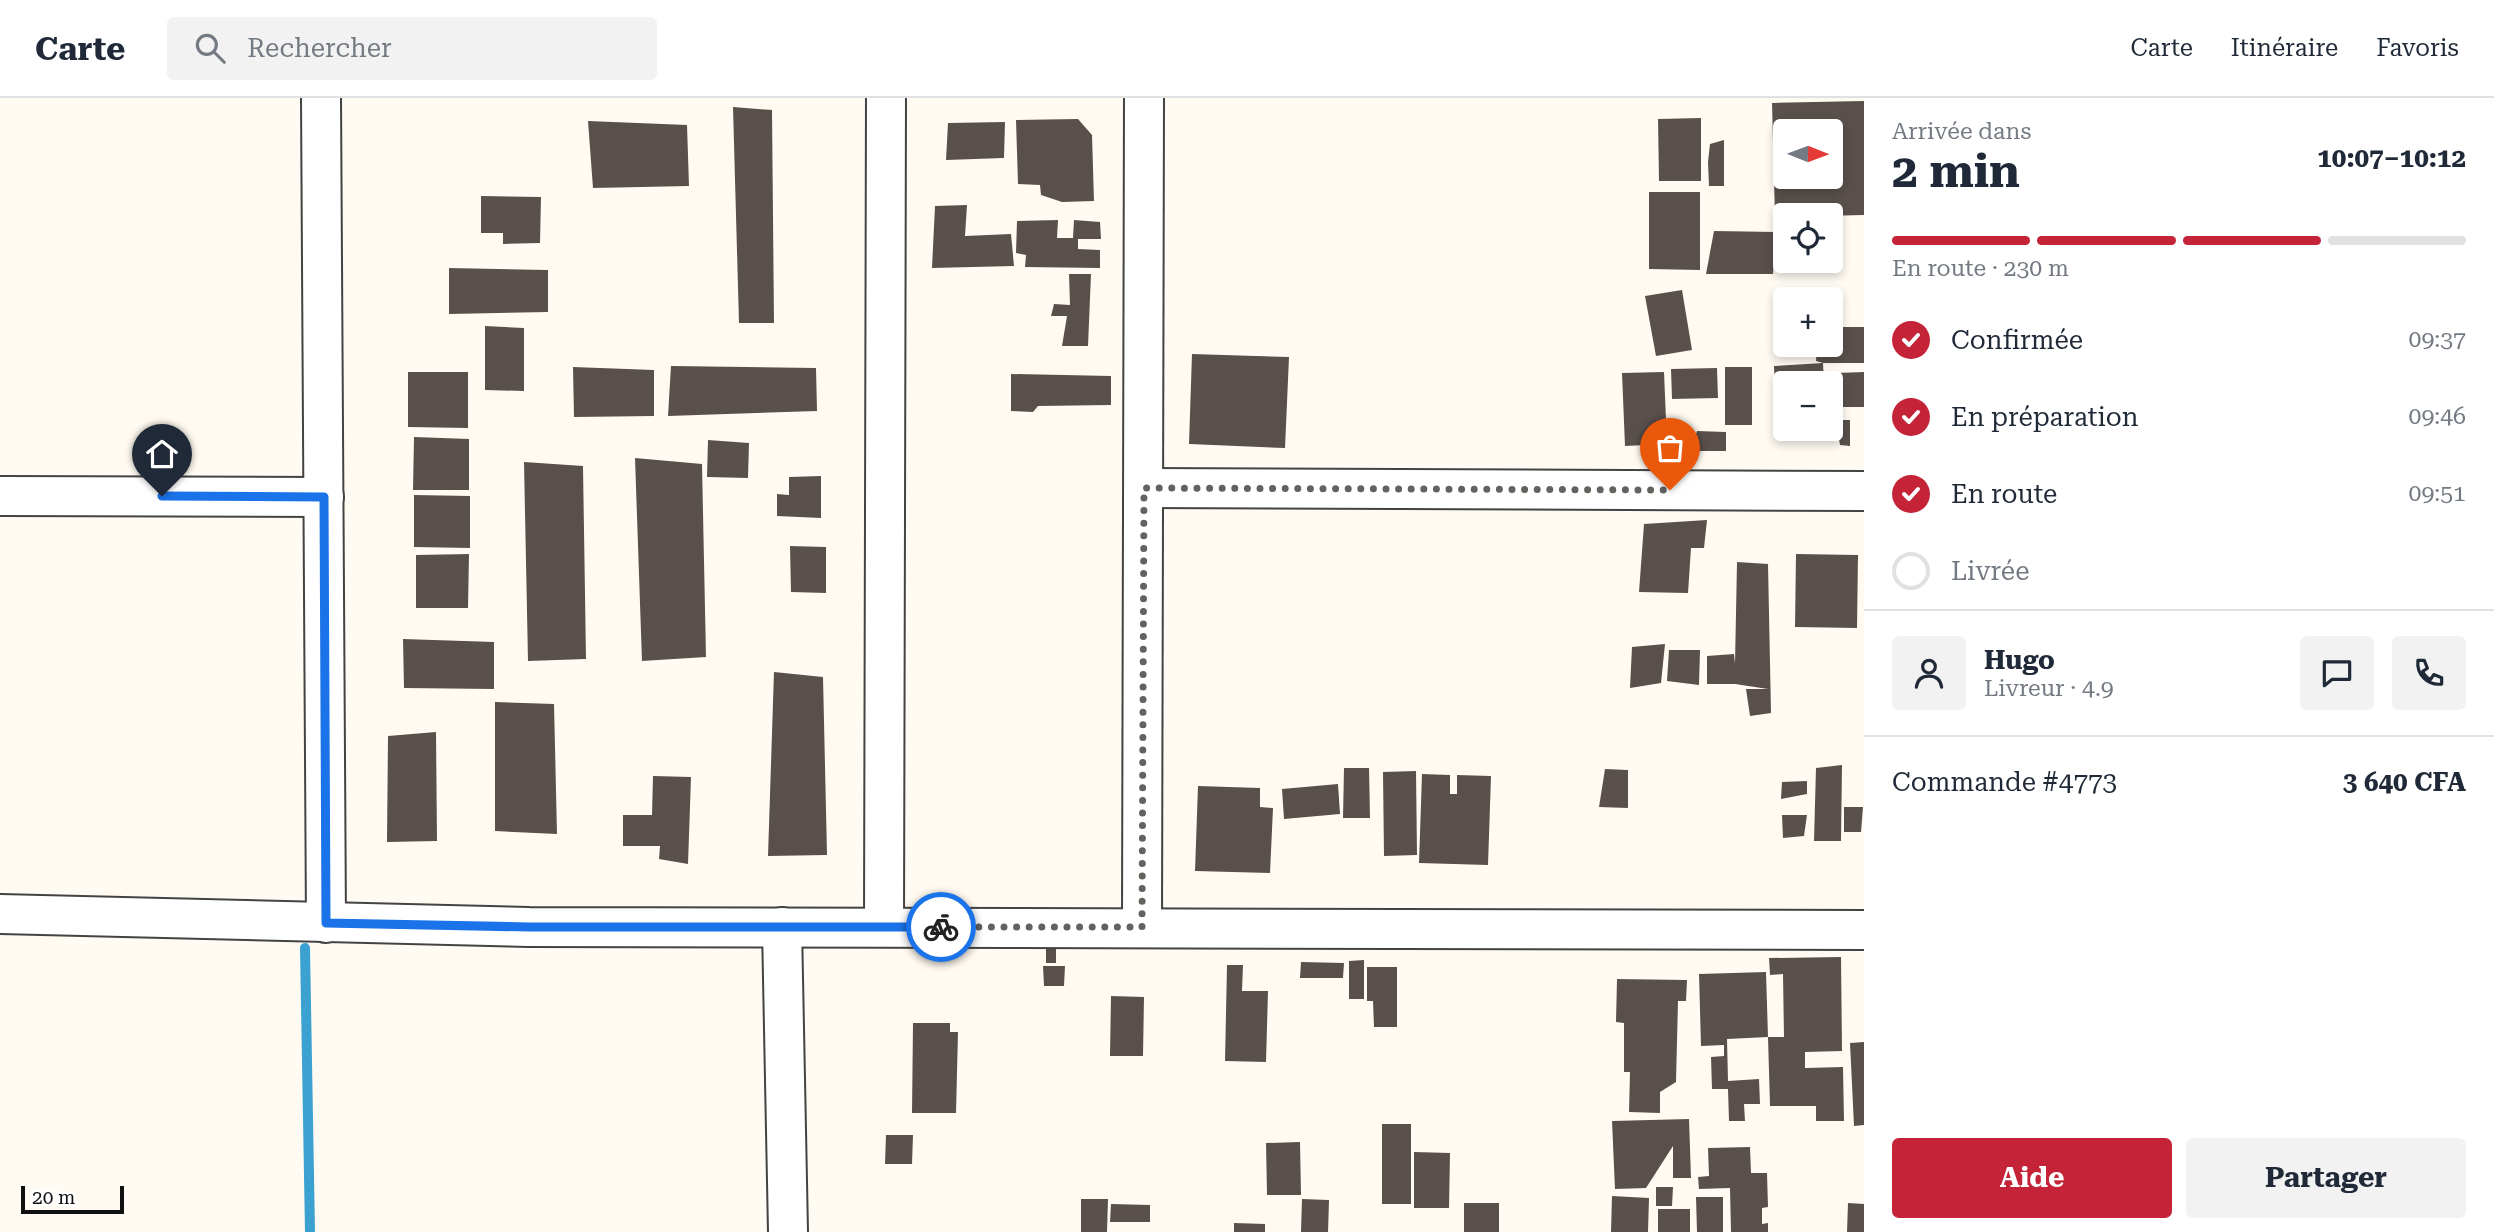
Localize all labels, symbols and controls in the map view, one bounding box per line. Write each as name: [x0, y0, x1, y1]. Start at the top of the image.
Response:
search box: [167, 17, 657, 80]
text: Carte: [35, 29, 125, 68]
icon: search: [191, 29, 229, 67]
text: Rechercher: [247, 33, 392, 63]
text: Carte: [2131, 34, 2193, 62]
text: Itinéraire: [2231, 34, 2338, 62]
text: Favoris: [2376, 34, 2459, 62]
text: Arrivée dans: [1892, 118, 2031, 145]
north arrow: [1773, 119, 1843, 189]
map controls: [1773, 119, 1843, 441]
text: 10:07–10:12: [2317, 143, 2466, 173]
text: 2 min: [1892, 144, 2020, 198]
button: locate: [1773, 203, 1843, 273]
text: En route · 230 m: [1892, 255, 2069, 282]
button: +: [1773, 287, 1843, 357]
icon: check: [1892, 321, 1930, 359]
text: Confirmée: [1951, 325, 2083, 355]
text: 09:37: [2409, 326, 2466, 353]
button: −: [1773, 371, 1843, 441]
icon: check: [1892, 398, 1930, 436]
text: En préparation: [1951, 402, 2139, 432]
text: 09:46: [2409, 403, 2466, 430]
pin: [1640, 418, 1700, 490]
pin: [132, 424, 192, 496]
icon: bag: [1651, 429, 1689, 467]
icon: home: [143, 435, 181, 473]
icon: check: [1892, 475, 1930, 513]
text: En route: [1951, 479, 2057, 509]
text: 09:51: [2409, 480, 2466, 507]
text: Livrée: [1951, 556, 2030, 586]
button: person: [1892, 636, 1966, 710]
button: chat: [2300, 636, 2374, 710]
button: phone: [2392, 636, 2466, 710]
text: Hugo: [1984, 645, 2055, 675]
text: Livreur · 4.9: [1984, 675, 2114, 702]
text: Commande #4773: [1892, 767, 2117, 797]
text: 3 640 CFA: [2343, 767, 2466, 797]
courier: [906, 892, 976, 962]
icon: bike: [922, 908, 960, 946]
button: Aide: [1892, 1138, 2172, 1218]
button: Partager: [2186, 1138, 2466, 1218]
scale bar: [21, 1183, 124, 1215]
text: 20 m: [32, 1186, 75, 1209]

